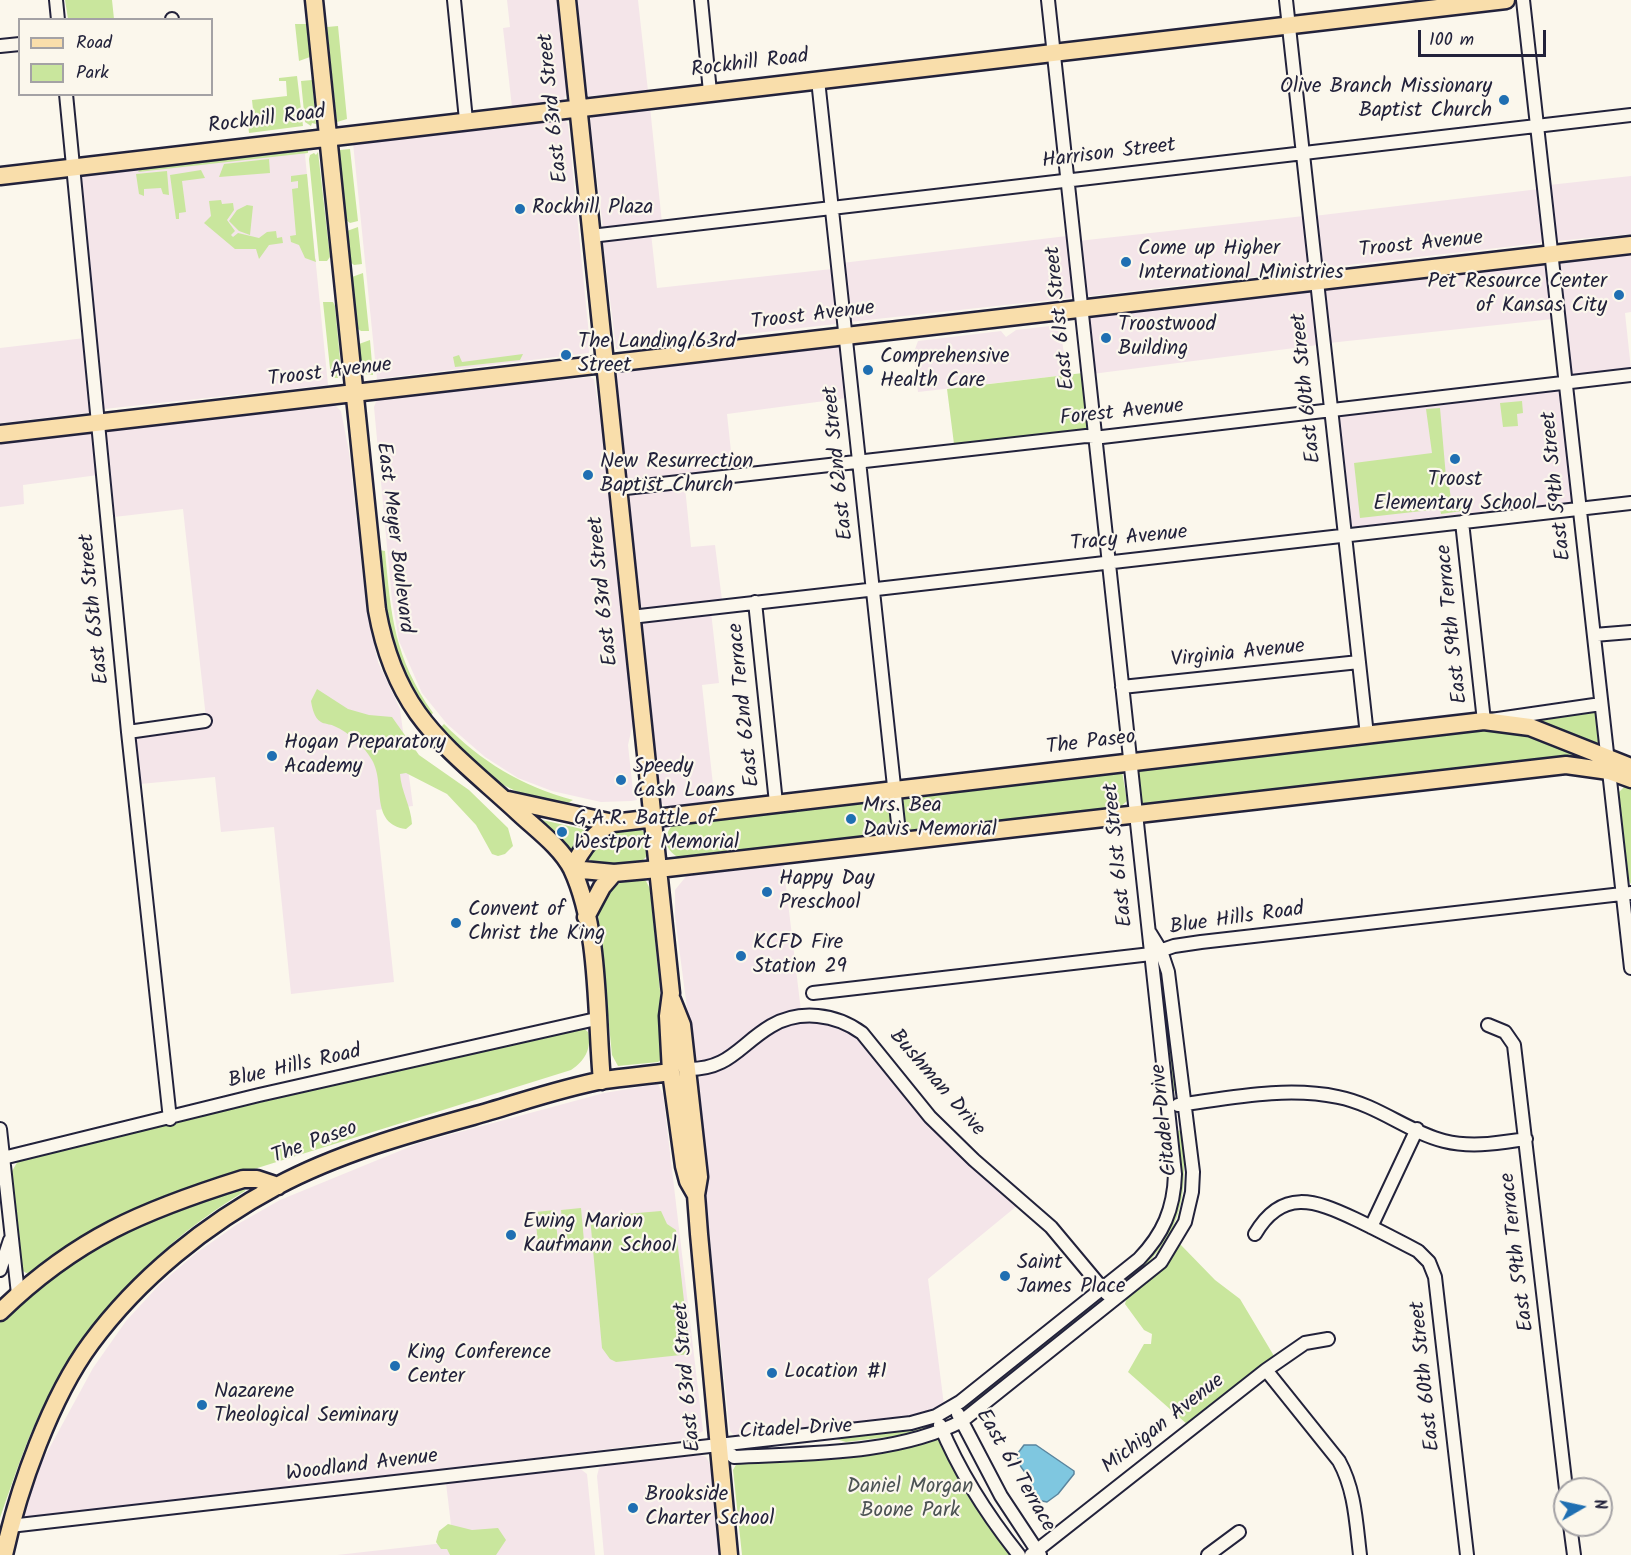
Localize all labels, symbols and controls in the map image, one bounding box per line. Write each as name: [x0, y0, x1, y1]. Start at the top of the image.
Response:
legend: [18, 18, 213, 96]
scale bar: [1421, 18, 1548, 56]
text: 100 m: [1429, 26, 1474, 55]
text: Road: [76, 29, 112, 58]
street label: East 63rd Street: [535, 32, 575, 184]
street label: Rockhill Road: [690, 45, 810, 85]
text: Park: [76, 59, 109, 88]
place label: Olive Branch Missionary Baptist Church: [1280, 75, 1492, 125]
marker: Olive Branch Missionary Baptist Church: [1497, 93, 1511, 107]
street label: Rockhill Road: [207, 101, 327, 141]
street label: Harrison Street: [1041, 134, 1177, 176]
place label: Rockhill Plaza: [532, 196, 653, 222]
marker: Rockhill Plaza: [513, 202, 527, 216]
street label: Troost Avenue: [1358, 227, 1484, 265]
place label: Come up Higher International Ministries: [1138, 237, 1344, 287]
street label: East 61st Street: [1042, 245, 1082, 391]
marker: Come up Higher International Ministries: [1119, 255, 1133, 269]
place label: Pet Resource Center of Kansas City: [1427, 270, 1607, 320]
marker: Pet Resource Center of Kansas City: [1612, 288, 1626, 302]
street label: Troost Avenue: [750, 297, 876, 337]
street label: East 60th Street: [1288, 312, 1328, 464]
place label: Troostwood Building: [1118, 313, 1216, 363]
place label: The Landing/63rd Street: [578, 330, 736, 380]
marker: Troostwood Building: [1099, 331, 1113, 345]
place label: Comprehensive Health Care: [880, 345, 1009, 395]
marker: The Landing/63rd Street: [559, 348, 573, 362]
street label: Troost Avenue: [267, 354, 393, 394]
marker: Comprehensive Health Care: [861, 363, 875, 377]
street label: East 62nd Street: [819, 385, 861, 541]
street label: Forest Avenue: [1059, 395, 1185, 433]
street label: East 59th Street: [1538, 410, 1578, 562]
street label: East Meyer Boulevard: [369, 441, 417, 635]
place label: New Resurrection Baptist Church: [600, 450, 754, 500]
marker: Troost Elementary School: [1448, 452, 1462, 466]
marker: New Resurrection Baptist Church: [581, 468, 595, 482]
place label: Troost Elementary School: [1373, 468, 1537, 518]
street label: East 63rd Street: [585, 515, 625, 667]
street label: Tracy Avenue: [1069, 521, 1189, 559]
street label: East 65th Street: [76, 532, 116, 686]
street label: East 59th Terrace: [1433, 543, 1475, 705]
street label: East 62nd Terrace: [725, 622, 767, 788]
street label: Virginia Avenue: [1170, 635, 1306, 675]
street label: The Paseo: [1045, 726, 1137, 762]
place label: Hogan Preparatory Academy: [284, 731, 446, 781]
marker: Hogan Preparatory Academy: [265, 749, 279, 763]
place label: Speedy Cash Loans: [633, 755, 735, 805]
marker: Speedy Cash Loans: [614, 773, 628, 787]
street label: East 61st Street: [1100, 782, 1140, 928]
place label: Mrs. Bea Davis Memorial: [863, 794, 997, 844]
place label: G.A.R. Battle of Westport Memorial: [574, 807, 739, 857]
marker: Mrs. Bea Davis Memorial: [844, 812, 858, 826]
marker: G.A.R. Battle of Westport Memorial: [555, 825, 569, 839]
place label: Happy Day Preschool: [779, 867, 875, 917]
marker: Happy Day Preschool: [760, 885, 774, 899]
place label: Convent of Christ the King: [468, 898, 605, 948]
street label: Blue Hills Road: [1168, 898, 1306, 942]
marker: Convent of Christ the King: [449, 916, 463, 930]
place label: KCFD Fire Station 29: [753, 931, 847, 981]
marker: KCFD Fire Station 29: [734, 949, 748, 963]
street label: Bushman Drive: [883, 1025, 989, 1143]
street label: Blue Hills Road: [226, 1041, 364, 1095]
street label: Citadel Drive: [1148, 1063, 1184, 1177]
street label: The Paseo: [269, 1117, 361, 1171]
street label: East 59th Terrace: [1497, 1171, 1541, 1333]
place label: Ewing Marion Kaufmann School: [523, 1210, 677, 1260]
marker: Ewing Marion Kaufmann School: [504, 1228, 518, 1242]
place label: Saint James Place: [1017, 1251, 1125, 1301]
marker: Saint James Place: [998, 1269, 1012, 1283]
street label: East 60th Street: [1407, 1300, 1447, 1452]
street label: East 63rd Street: [670, 1301, 708, 1453]
place label: King Conference Center: [407, 1341, 551, 1391]
marker: King Conference Center: [388, 1359, 402, 1373]
place label: Location #1: [784, 1360, 887, 1386]
marker: Location #1: [765, 1366, 779, 1380]
street label: Michigan Avenue: [1098, 1369, 1230, 1481]
place label: Nazarene Theological Seminary: [214, 1380, 398, 1430]
marker: Nazarene Theological Seminary: [195, 1398, 209, 1412]
street label: East 61 Terrace: [969, 1405, 1059, 1537]
street label: Citadel Drive: [739, 1415, 853, 1447]
street label: Woodland Avenue: [285, 1445, 439, 1489]
park label: Daniel Morgan Boone Park: [847, 1475, 973, 1525]
north arrow: [1553, 1477, 1613, 1537]
place label: Brookside Charter School: [645, 1483, 775, 1533]
text: N: [1586, 1497, 1612, 1511]
marker: Brookside Charter School: [626, 1501, 640, 1515]

